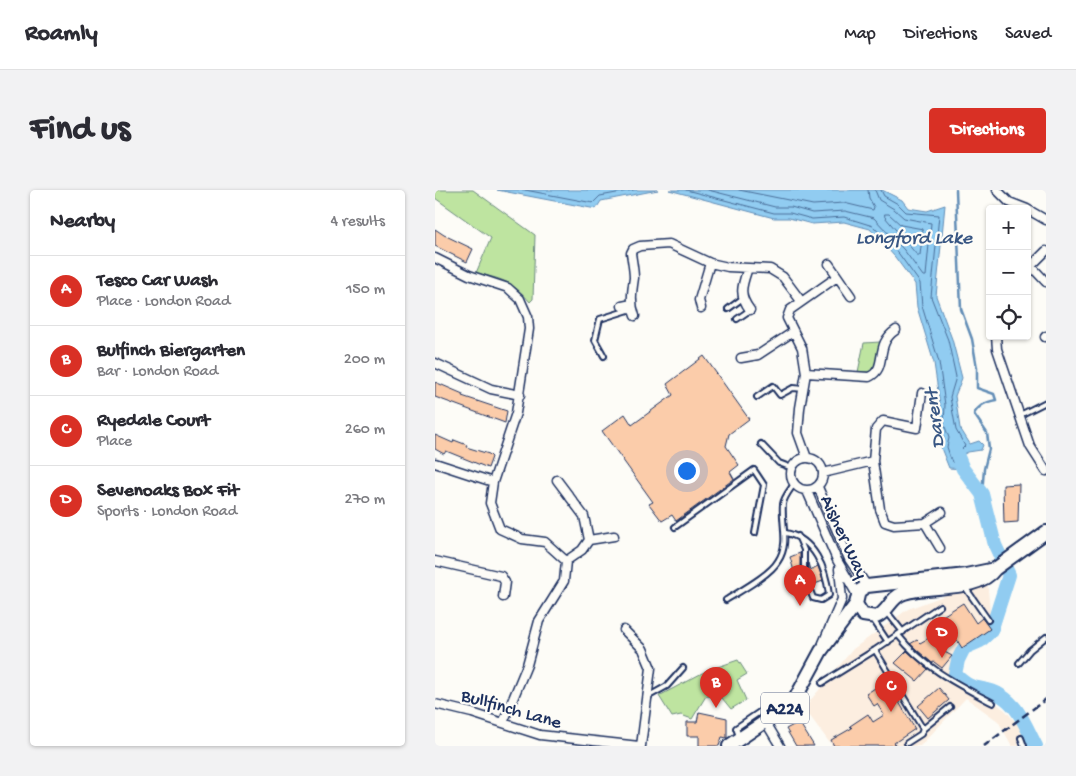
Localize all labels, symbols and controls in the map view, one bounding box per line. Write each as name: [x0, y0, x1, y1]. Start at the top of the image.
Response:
text: Roamly: [25, 20, 98, 49]
text: Map: [844, 24, 876, 45]
text: Directions: [904, 24, 977, 45]
text: Saved: [1005, 24, 1051, 45]
button: Directions: [929, 108, 1046, 153]
text: Find us: [30, 110, 130, 151]
map controls: [986, 205, 1031, 340]
button: +: [986, 205, 1031, 250]
text: Nearby: [50, 210, 115, 235]
text: 4 results: [330, 213, 385, 232]
water label: Longford Lake: [856, 228, 973, 251]
button: −: [986, 250, 1031, 295]
text: Tesco Car Wash: [97, 270, 218, 293]
text: A: [61, 281, 71, 300]
text: 150 m: [346, 281, 385, 300]
text: Place · London Road: [97, 293, 230, 312]
button: locate: [986, 295, 1031, 340]
text: Bulfinch Biergarten: [97, 340, 245, 363]
text: B: [62, 351, 70, 370]
text: 200 m: [344, 351, 385, 370]
text: Bar · London Road: [97, 363, 218, 382]
water label: Darent: [921, 384, 951, 449]
text: Ryedale Court: [97, 410, 210, 433]
text: C: [62, 421, 70, 440]
text: 260 m: [345, 421, 385, 440]
text: Place: [97, 433, 132, 452]
your location: [674, 458, 700, 484]
text: Sevenoaks Box Fit: [97, 480, 239, 503]
text: D: [61, 491, 71, 510]
text: 270 m: [345, 491, 385, 510]
street label: Aisher Way: [813, 492, 872, 584]
text: Sports · London Road: [97, 503, 237, 522]
pin: A: [784, 565, 816, 606]
pin: D: [926, 617, 958, 658]
pin: B: [700, 667, 732, 708]
pin: C: [875, 671, 907, 712]
street label: Bullfinch Lane: [457, 685, 564, 736]
road number: A224: [761, 692, 809, 724]

